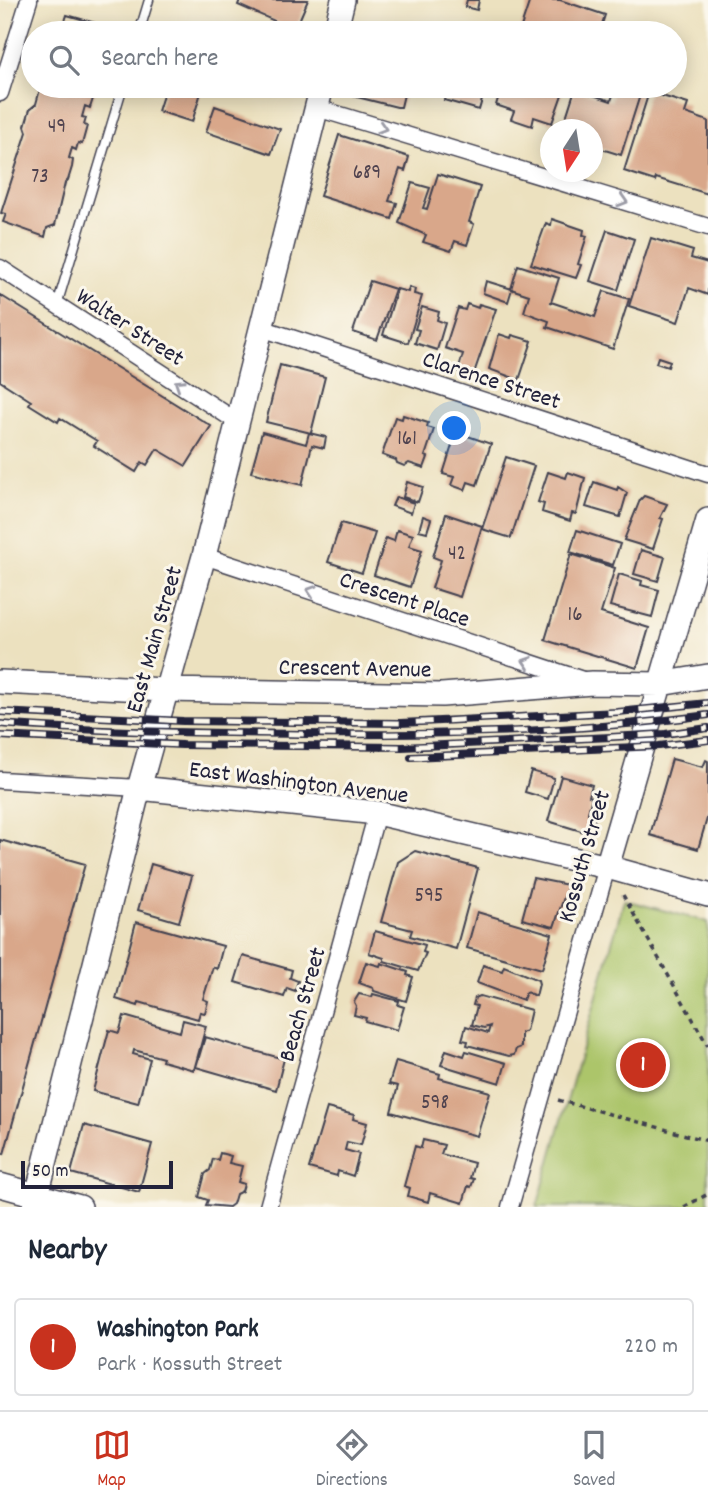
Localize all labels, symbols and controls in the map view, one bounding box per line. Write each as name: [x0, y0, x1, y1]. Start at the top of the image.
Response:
search box: [21, 21, 687, 98]
icon: search: [45, 41, 83, 79]
text: Search here: [101, 41, 219, 78]
house number: 49: [48, 113, 66, 143]
one-way arrow: [376, 119, 388, 134]
north arrow: [540, 119, 603, 182]
house number: 689: [353, 159, 381, 189]
house number: 73: [31, 163, 49, 193]
one-way arrow: [617, 193, 629, 208]
street label: Walter Street: [69, 281, 190, 376]
street label: Clarence Street: [418, 344, 565, 420]
one-way arrow: [174, 380, 187, 392]
your location: [437, 411, 471, 445]
house number: 161: [397, 425, 417, 455]
house number: 42: [448, 540, 466, 570]
street label: East Main Street: [119, 562, 193, 717]
street label: Crescent Place: [335, 564, 474, 638]
one-way arrow: [305, 585, 317, 599]
house number: 16: [568, 601, 582, 631]
street label: Crescent Avenue: [278, 652, 432, 688]
one-way arrow: [521, 656, 534, 670]
street label: East Washington Avenue: [187, 754, 410, 814]
street label: Kossuth Street: [551, 787, 621, 927]
house number: 595: [414, 882, 444, 912]
street label: Beach Street: [271, 943, 336, 1066]
pin: 1: [620, 1039, 666, 1091]
house number: 598: [421, 1089, 449, 1119]
scale bar: [21, 1158, 173, 1190]
text: 50 m: [32, 1159, 69, 1186]
text: Nearby: [28, 1231, 106, 1274]
text: Washington Park: [97, 1312, 259, 1349]
text: 1: [50, 1331, 56, 1364]
text: 220 m: [624, 1331, 678, 1364]
text: Park · Kossuth Street: [97, 1349, 282, 1382]
tab: Map: [93, 1426, 131, 1495]
tab: Directions: [316, 1426, 388, 1495]
tab: Saved: [573, 1426, 615, 1495]

